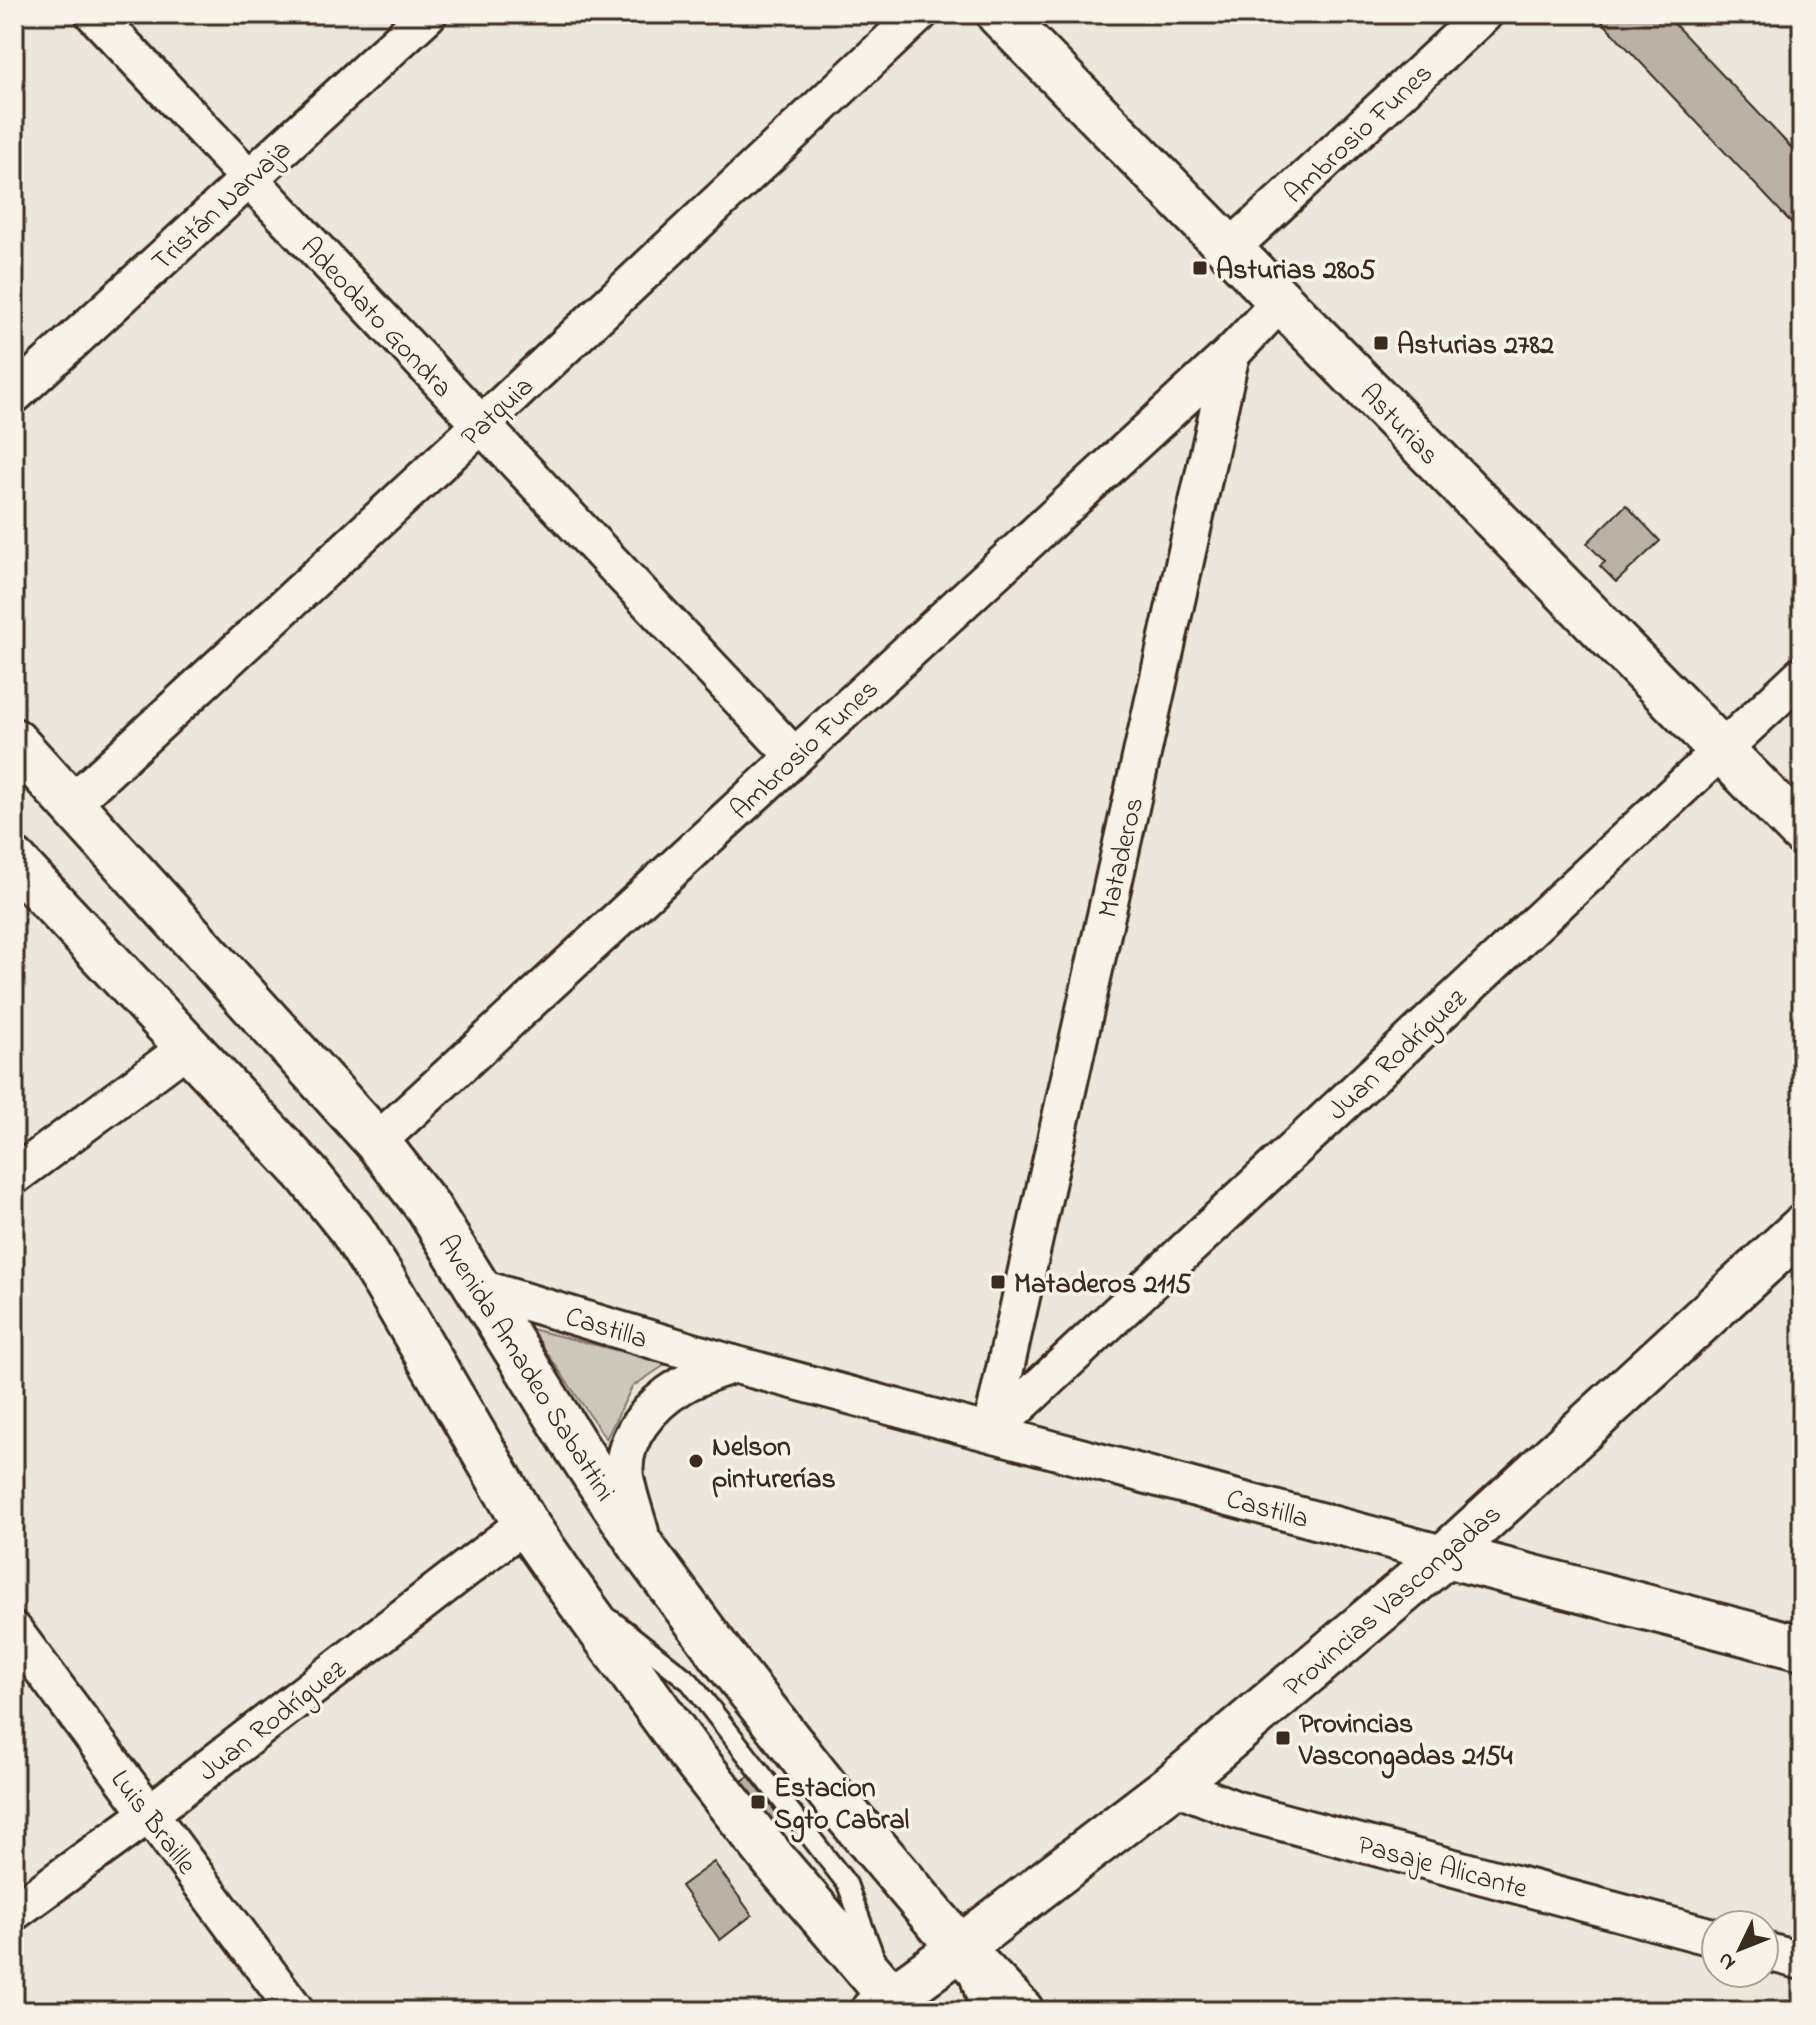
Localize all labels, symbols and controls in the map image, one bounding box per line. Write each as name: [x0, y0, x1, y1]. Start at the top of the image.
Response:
street label: Ambrosio Funes: [1276, 55, 1443, 215]
street label: Tristán Narvaja: [143, 131, 301, 282]
street label: Adeodato Gondra: [290, 229, 461, 408]
place label: Asturias 2805: [1216, 251, 1375, 292]
marker: Asturias 2805: [1191, 259, 1209, 277]
place label: Asturias 2782: [1397, 326, 1554, 367]
marker: Asturias 2782: [1372, 334, 1390, 352]
street label: Patquia: [453, 368, 544, 457]
street label: Asturias: [1349, 375, 1448, 476]
street label: Ambrosio Funes: [722, 671, 889, 831]
street label: Mataderos: [1089, 794, 1156, 922]
street label: Juan Rodríguez: [1319, 980, 1478, 1131]
street label: Avenida Amadeo Sabattini: [426, 1227, 624, 1510]
place label: Mataderos 2115: [1014, 1265, 1191, 1306]
marker: Mataderos 2115: [989, 1273, 1007, 1291]
street label: Castilla: [560, 1298, 652, 1361]
place label: Nelson pinturerías: [712, 1428, 836, 1501]
marker: Nelson pinturerías: [687, 1452, 705, 1470]
street label: Castilla: [1221, 1480, 1313, 1541]
street label: Provincias Vascongadas: [1275, 1495, 1511, 1708]
street label: Juan Rodríguez: [190, 1651, 356, 1793]
place label: Provincias Vascongadas 2154: [1298, 1705, 1513, 1779]
marker: Provincias Vascongadas 2154: [1274, 1729, 1292, 1747]
street label: Luis Braille: [99, 1762, 206, 1885]
place label: Estacion Sgto Cabral: [774, 1769, 910, 1843]
marker: Estacion Sgto Cabral: [749, 1793, 767, 1811]
street label: Pasaje Alicante: [1353, 1826, 1532, 1911]
north arrow: [1700, 1909, 1780, 1989]
text: N: [1711, 1944, 1744, 1977]

